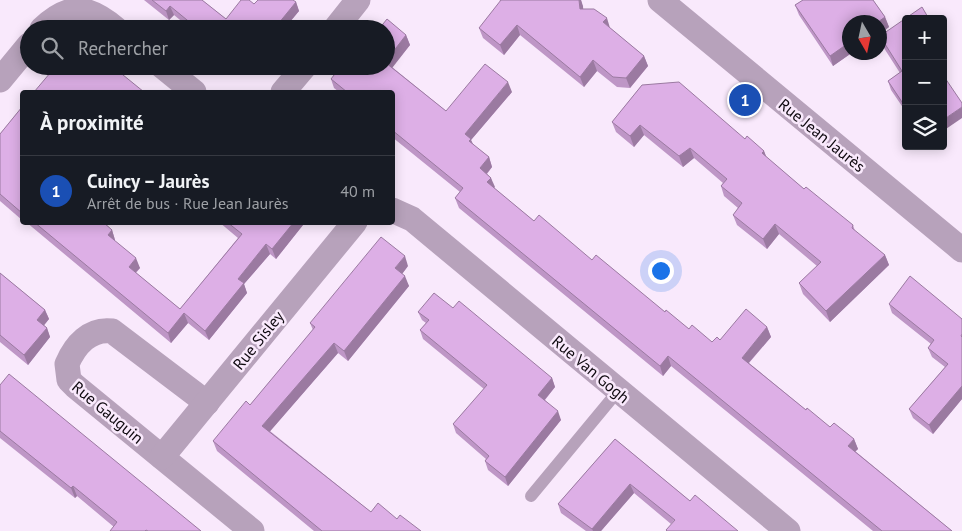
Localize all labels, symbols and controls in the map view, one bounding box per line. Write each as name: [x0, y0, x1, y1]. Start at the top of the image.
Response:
north arrow: [842, 15, 887, 60]
map controls: [902, 15, 947, 150]
button: +: [902, 15, 947, 60]
search box: [20, 20, 395, 75]
icon: search: [38, 34, 66, 62]
text: Rechercher: [78, 36, 168, 60]
button: −: [902, 60, 947, 105]
pin: 1: [729, 81, 761, 119]
street label: Rue Jean Jaurès: [775, 94, 870, 176]
button: layers: [902, 105, 947, 150]
text: À proximité: [40, 109, 144, 136]
text: Cuincy – Jaurès: [87, 169, 210, 193]
text: 1: [51, 181, 61, 201]
text: 40 m: [340, 181, 375, 201]
text: Arrêt de bus · Rue Jean Jaurès: [87, 193, 289, 213]
your location: [648, 258, 674, 284]
street label: Rue Sisley: [228, 306, 288, 373]
street label: Rue Van Gogh: [548, 331, 634, 407]
street label: Rue Gauguin: [68, 376, 148, 448]

